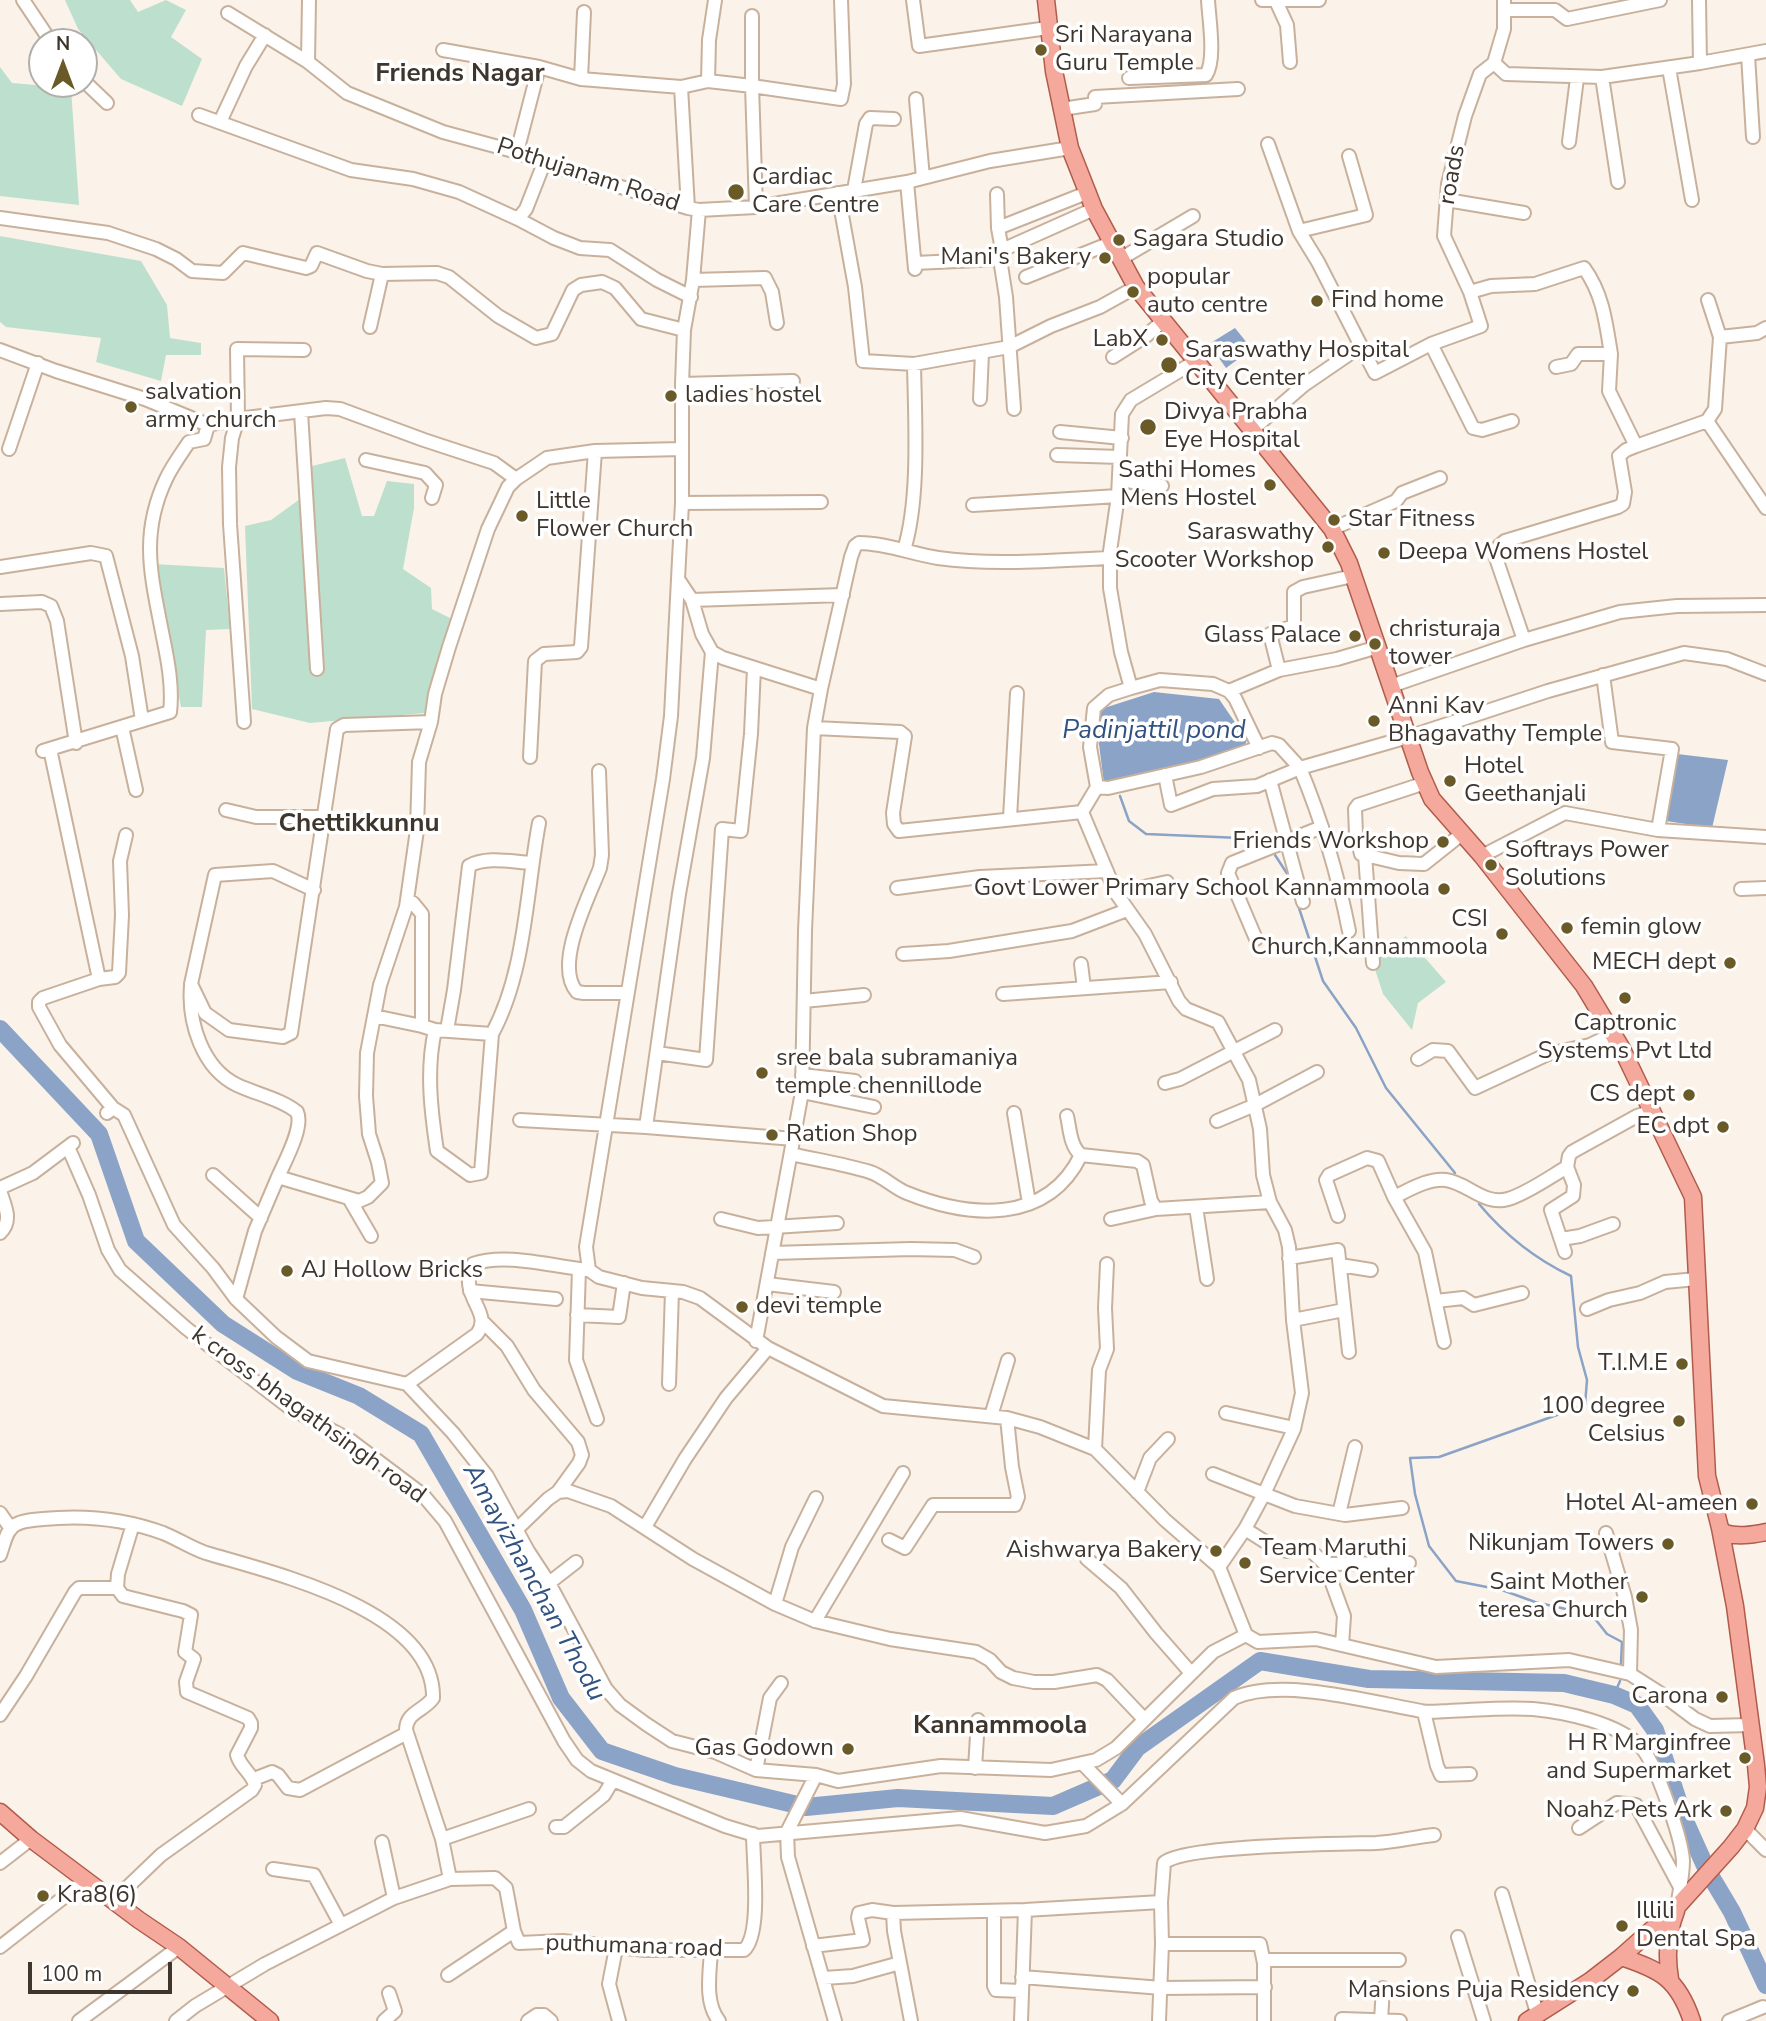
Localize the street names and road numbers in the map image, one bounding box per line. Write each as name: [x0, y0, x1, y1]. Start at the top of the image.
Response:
street label: Pothujanam Road: [493, 133, 683, 219]
street label: roads: [1434, 143, 1472, 207]
street label: k cross bhagathsingh road: [185, 1321, 431, 1511]
street label: puthumana road: [545, 1930, 723, 1964]

